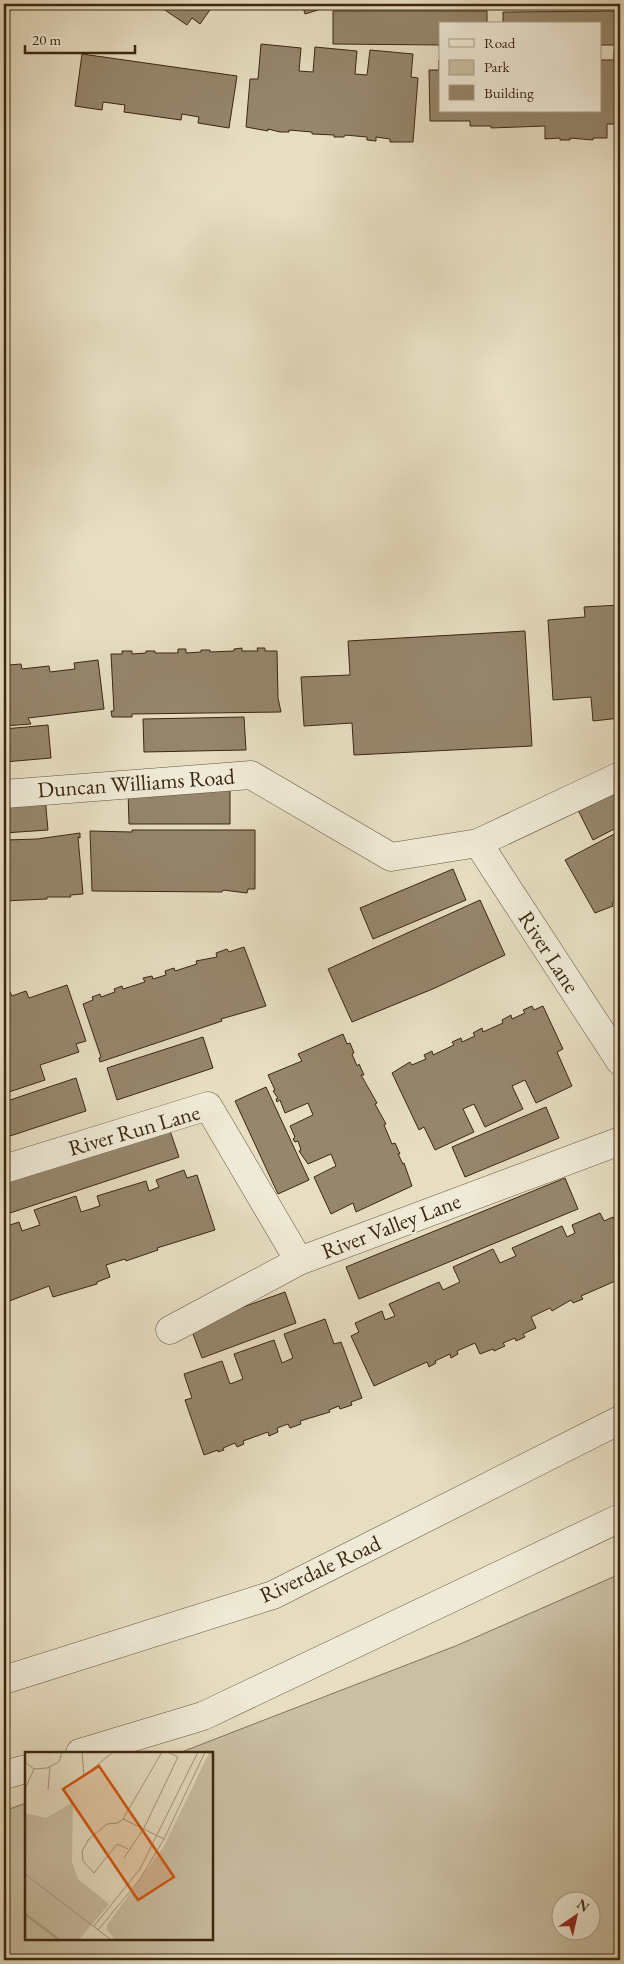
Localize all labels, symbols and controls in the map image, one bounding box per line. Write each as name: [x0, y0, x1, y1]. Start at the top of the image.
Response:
scale bar: [25, 22, 135, 54]
legend: [439, 22, 602, 112]
text: 20 m: [32, 30, 61, 49]
text: Road: [484, 33, 516, 52]
text: Park: [484, 57, 511, 76]
text: Building: [484, 83, 534, 102]
street label: Duncan Williams Road: [36, 762, 236, 804]
street label: River Lane: [512, 905, 587, 999]
street label: River Run Lane: [65, 1097, 204, 1163]
street label: River Valley Lane: [317, 1186, 465, 1266]
street label: Riverdale Road: [255, 1528, 386, 1610]
inset map: [25, 1752, 212, 1939]
north arrow: [552, 1892, 602, 1942]
text: N: [574, 1895, 594, 1916]

